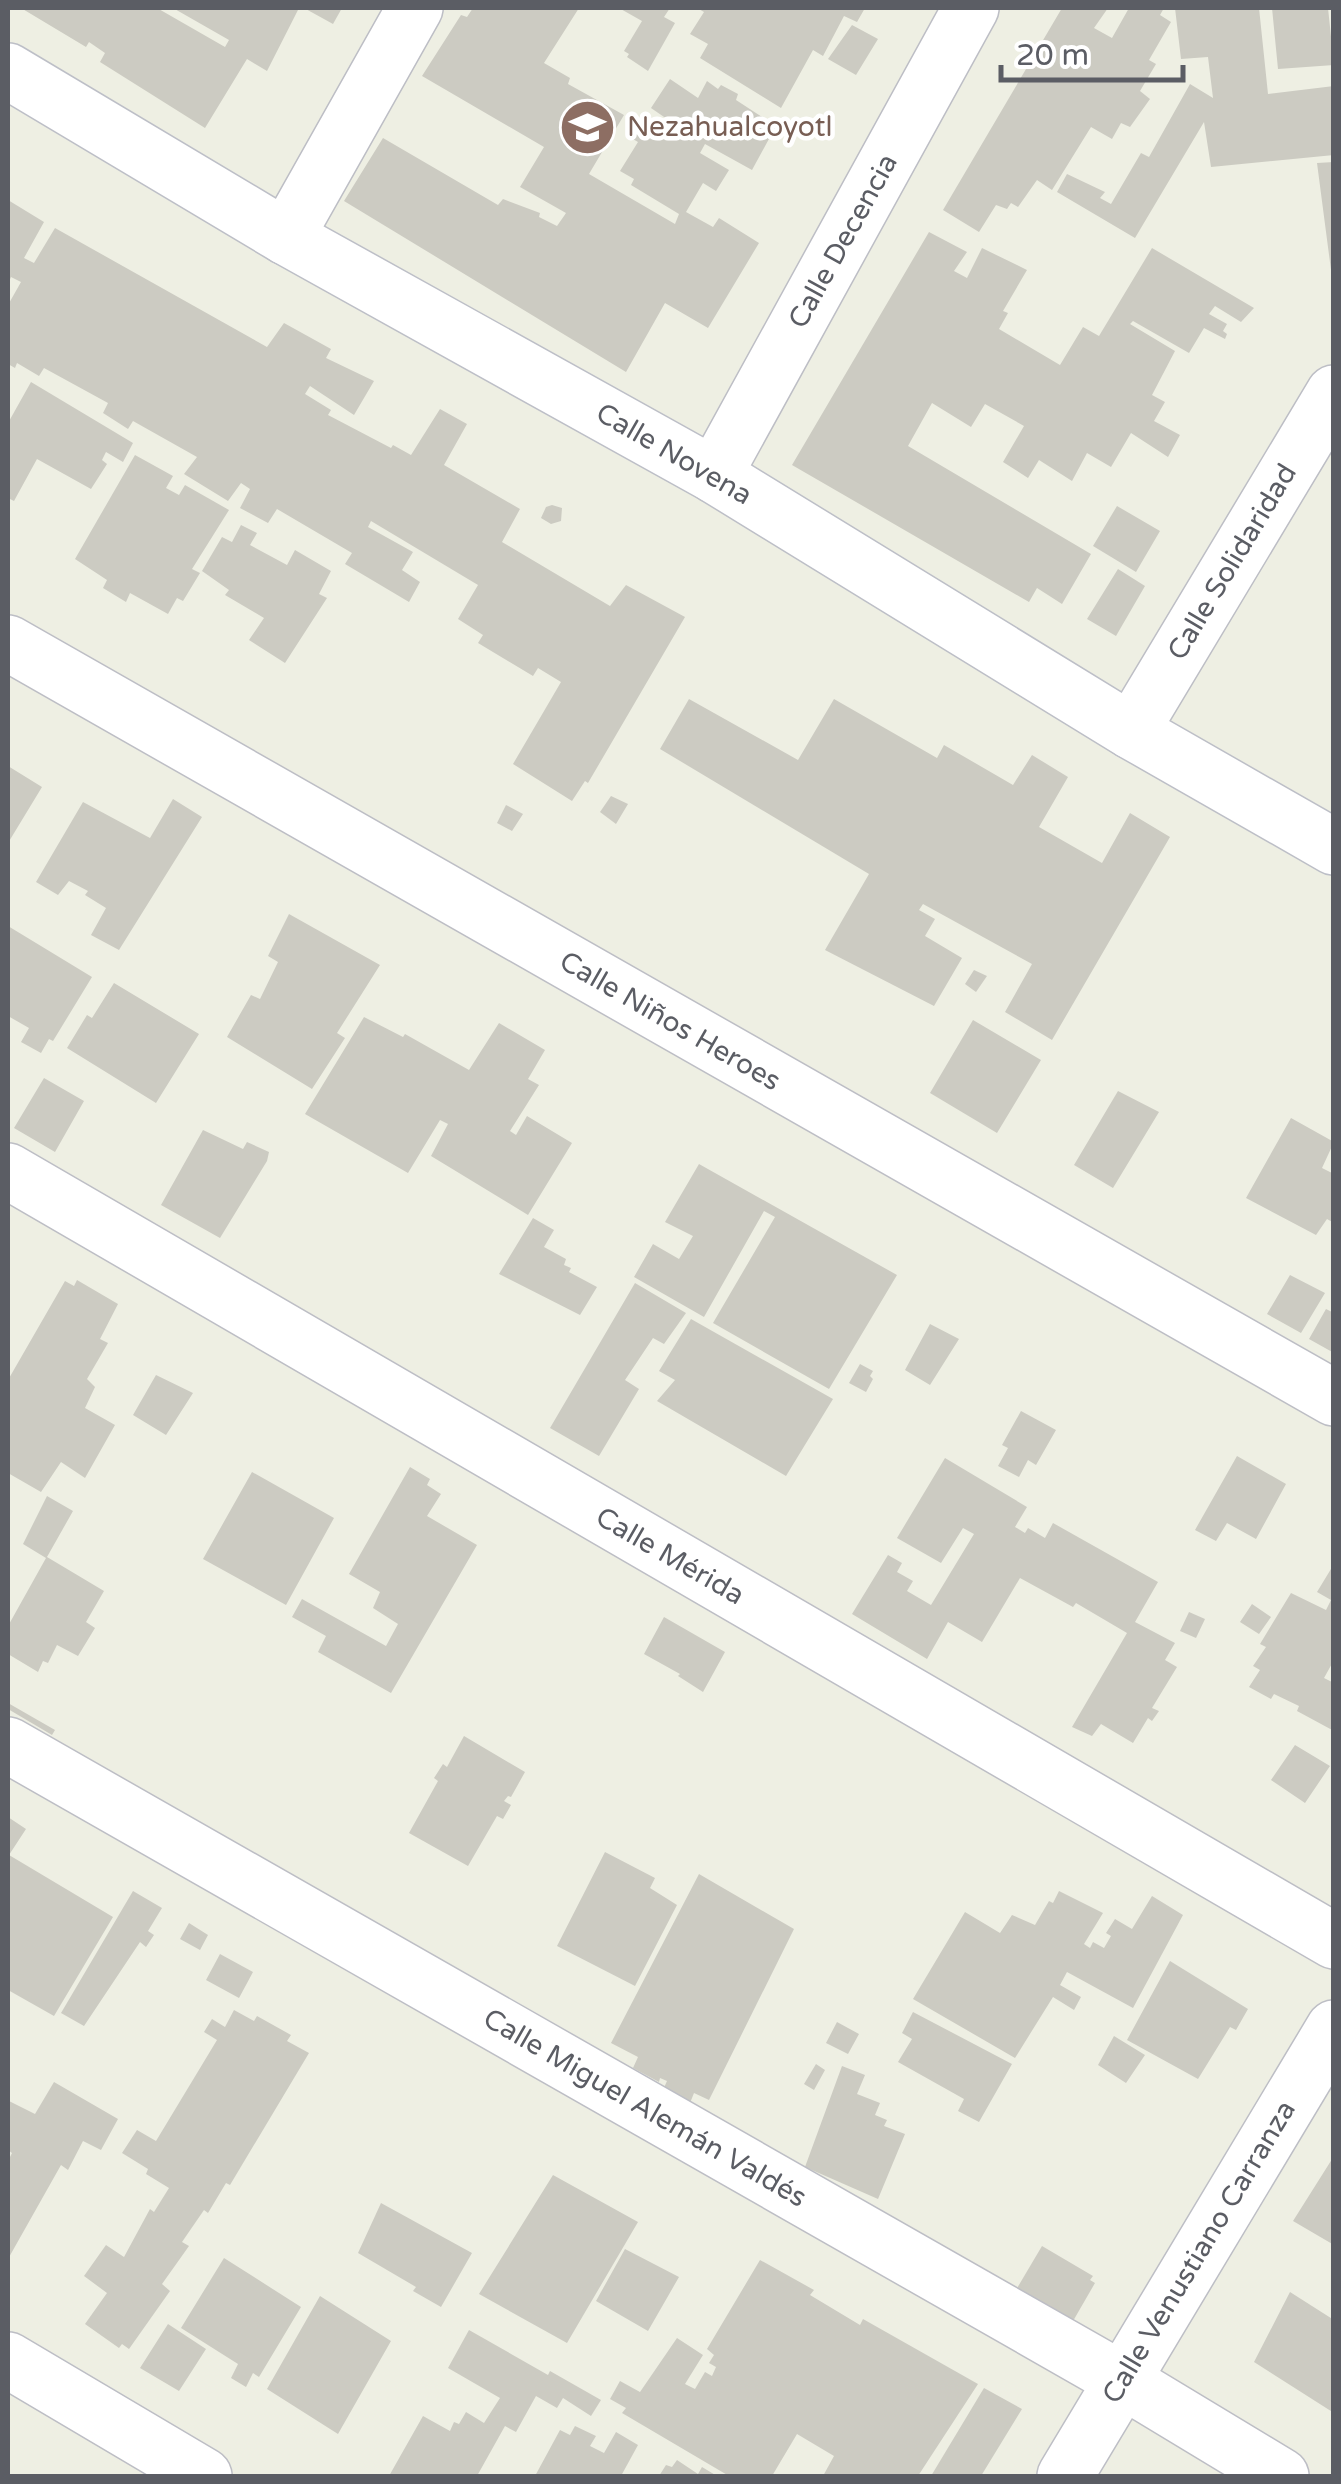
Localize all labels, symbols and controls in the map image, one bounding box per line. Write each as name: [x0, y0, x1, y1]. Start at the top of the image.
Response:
scale bar: [1001, 20, 1184, 82]
text: 20 m: [1016, 37, 1089, 74]
school or university icon: Nezahualcoyotl: [558, 97, 618, 157]
place label: Nezahualcoyotl: [627, 110, 832, 144]
street label: Calle Decencia: [781, 148, 905, 334]
street label: Calle Novena: [590, 396, 758, 512]
street label: Calle Solidaridad: [1160, 458, 1304, 666]
street label: Calle Niños Heroes: [553, 944, 787, 1098]
street label: Calle Mérida: [590, 1500, 750, 1612]
street label: Calle Miguel Alemán Valdés: [477, 2001, 813, 2215]
street label: Calle Venustiano Carranza: [1095, 2094, 1303, 2410]

